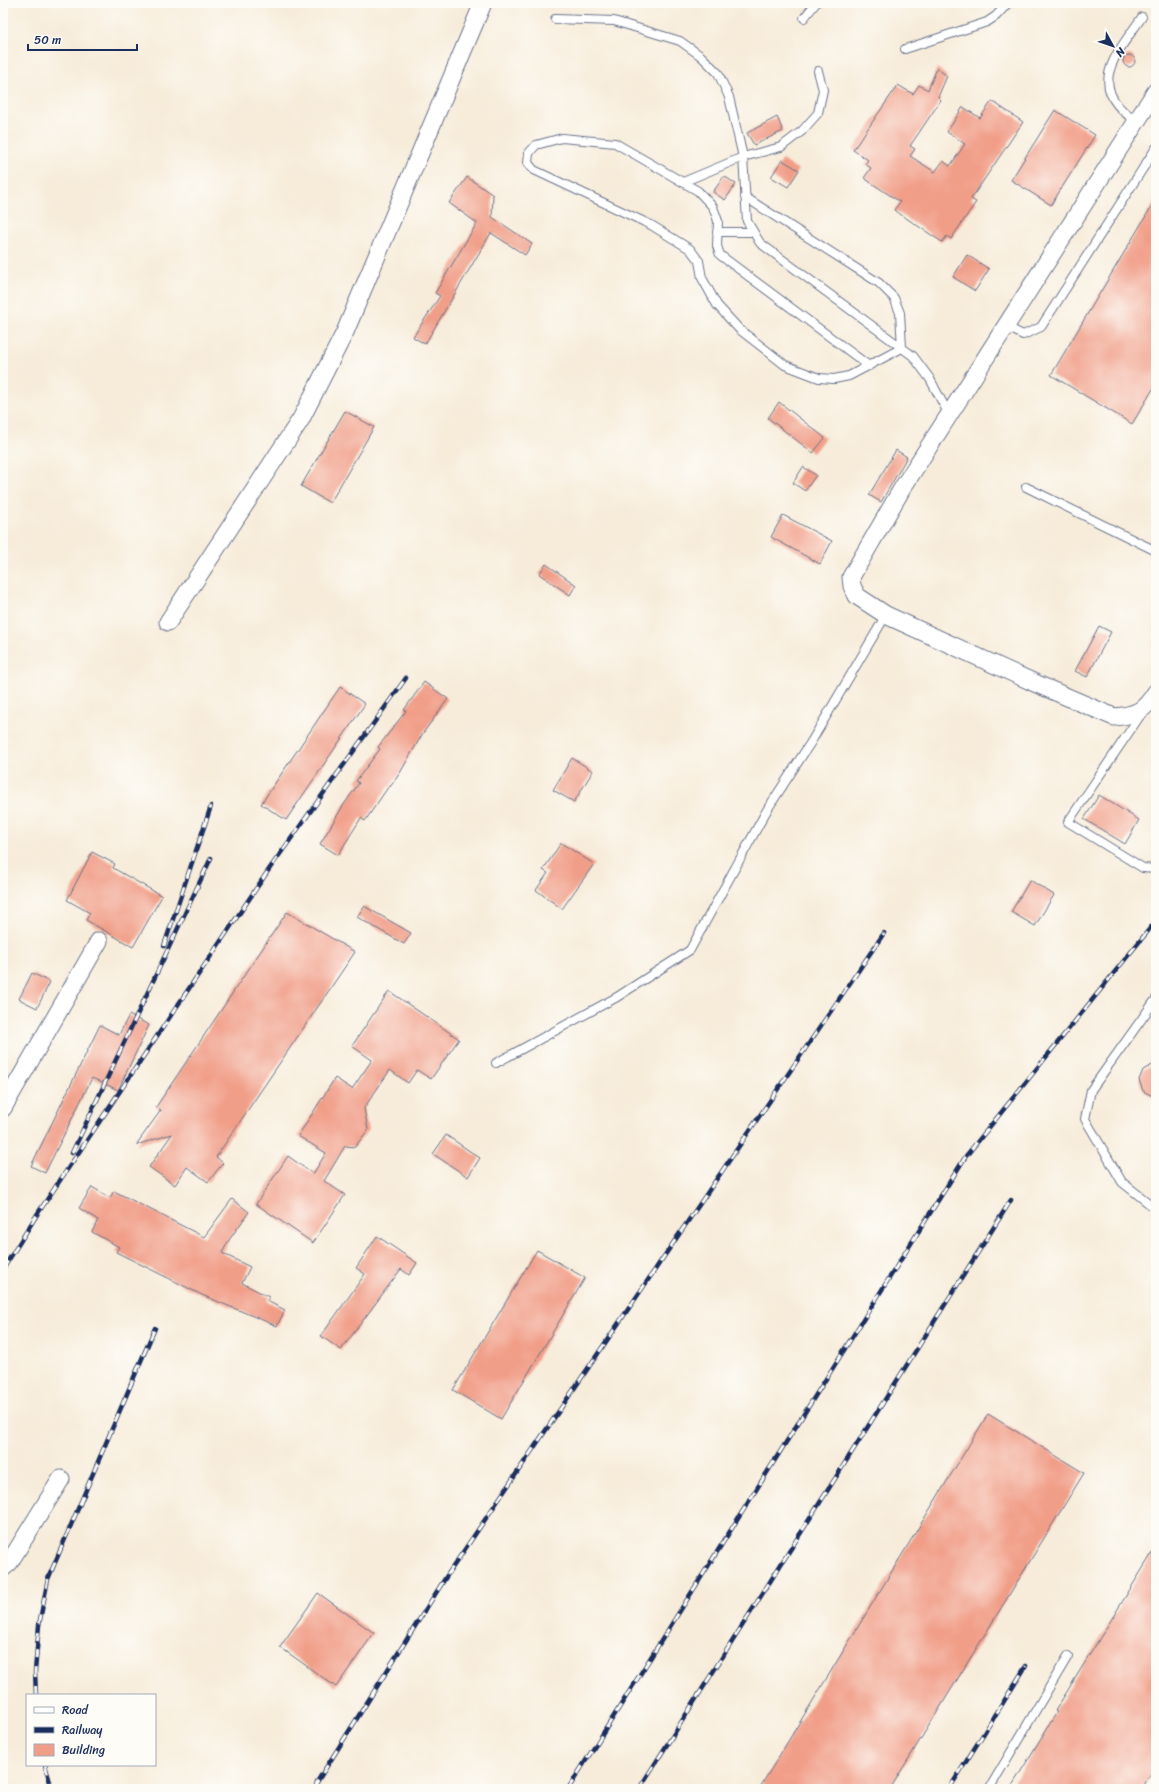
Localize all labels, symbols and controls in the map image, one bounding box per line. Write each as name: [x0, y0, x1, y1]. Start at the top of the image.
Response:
scale bar: [28, 26, 137, 52]
north arrow: [1093, 26, 1133, 66]
text: 50 m: [34, 29, 61, 51]
text: N: [1110, 42, 1131, 61]
legend: [26, 1694, 156, 1766]
text: Road: [62, 1699, 89, 1721]
text: Railway: [62, 1719, 103, 1741]
text: Building: [62, 1739, 105, 1761]

